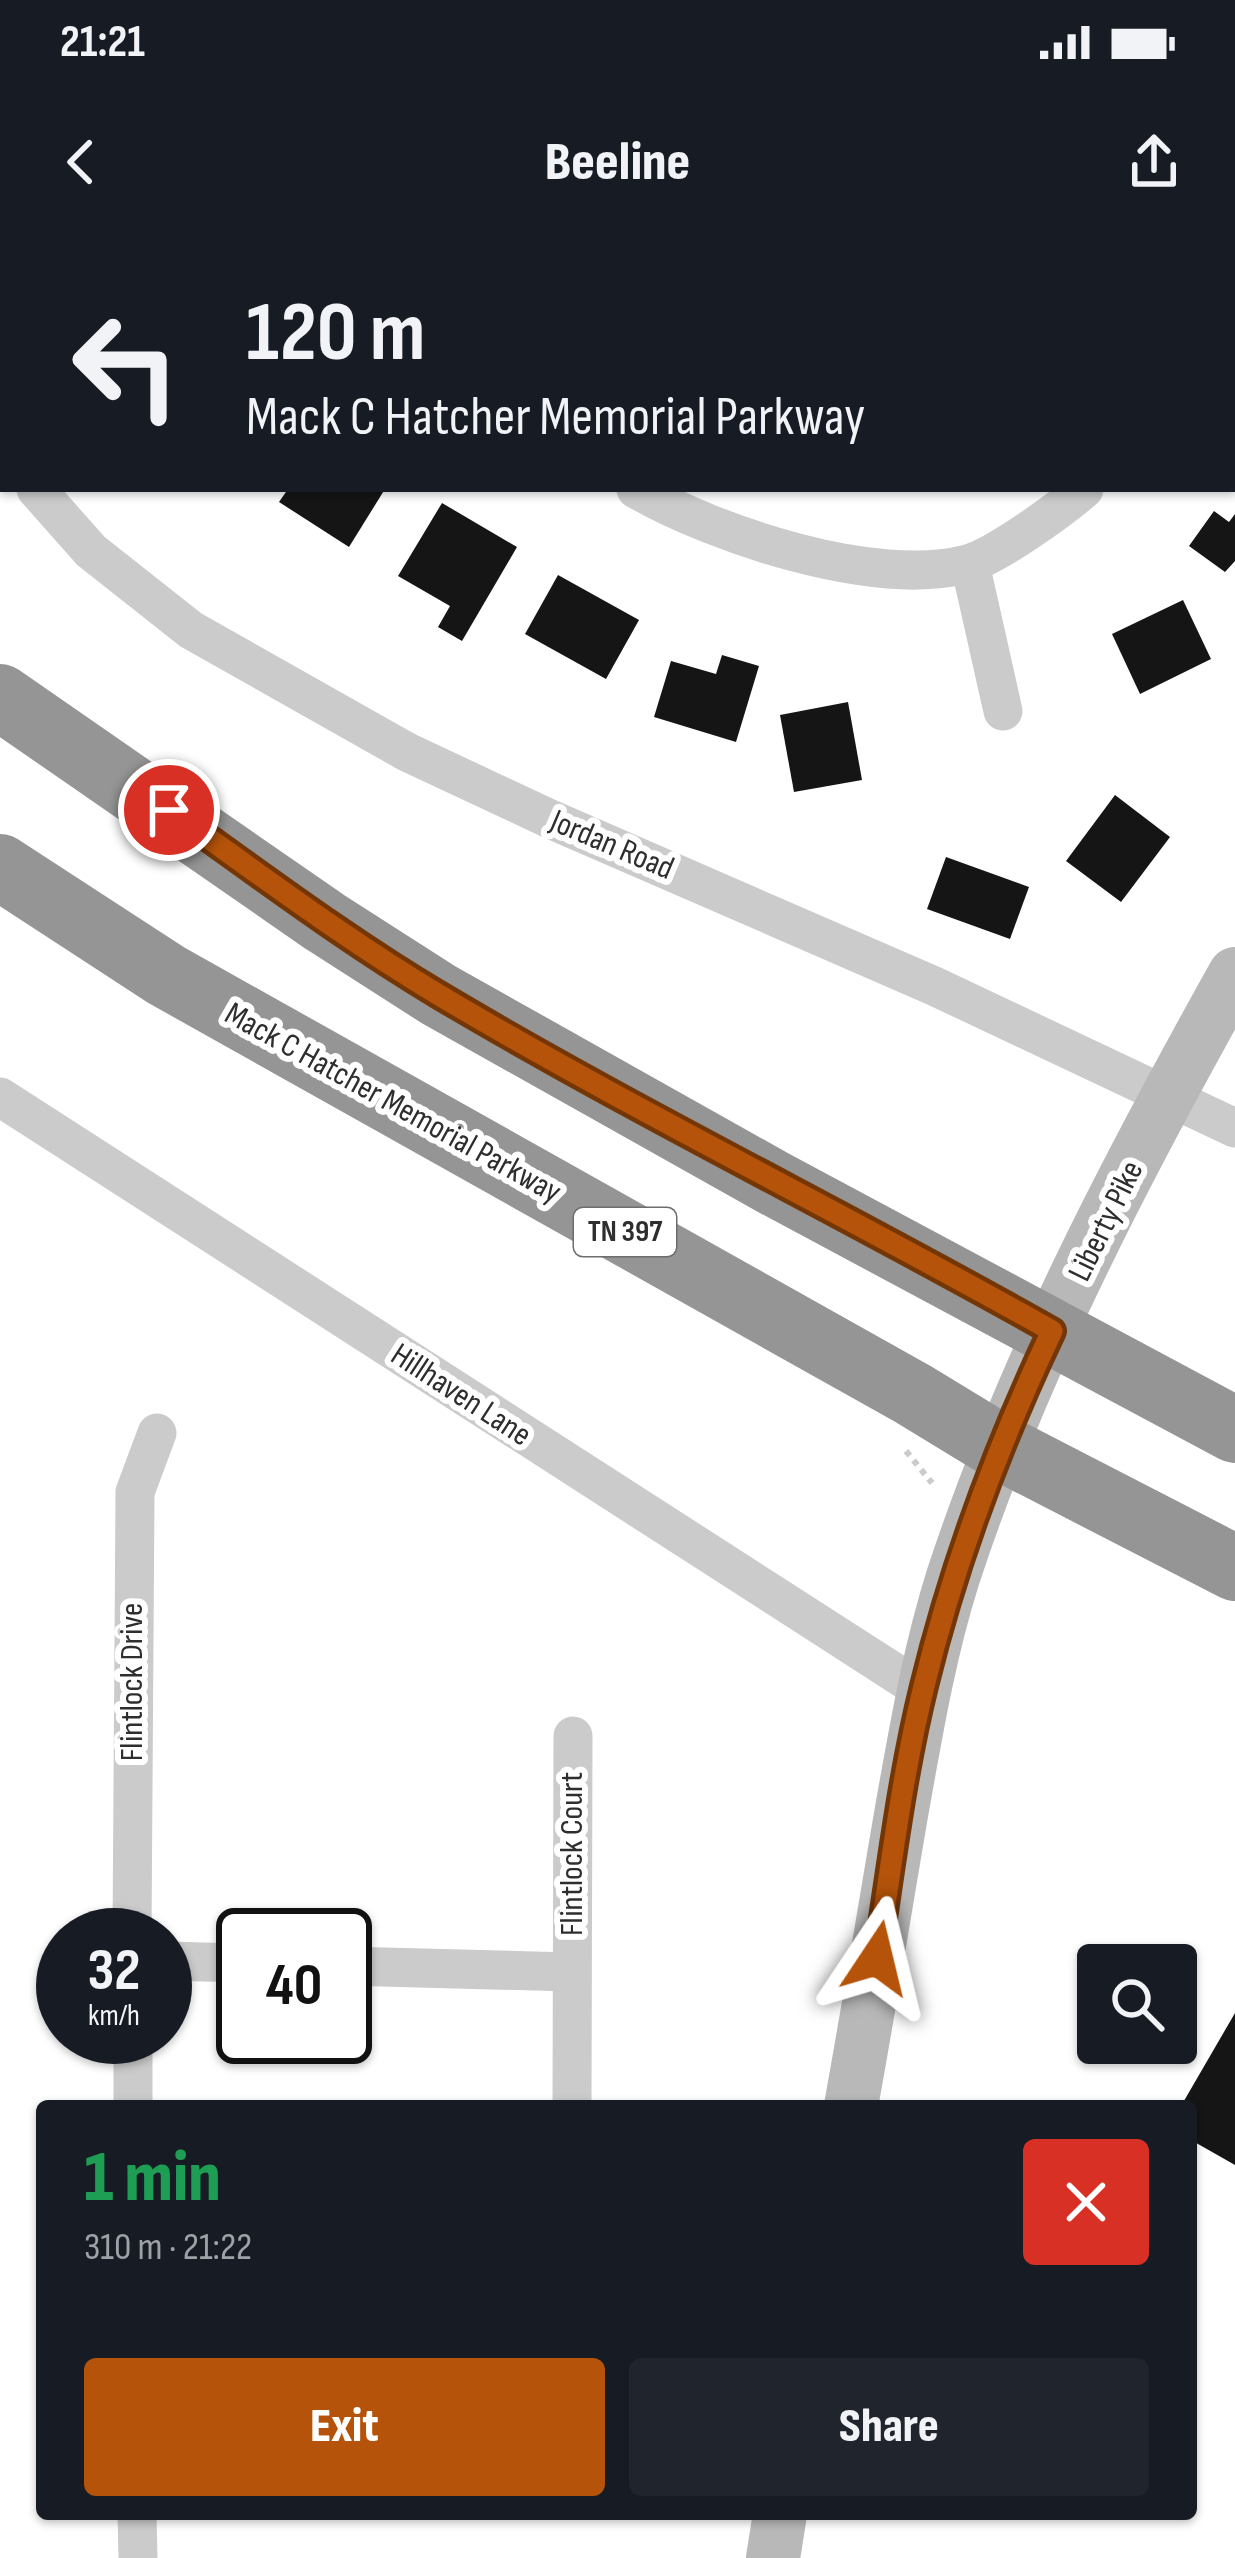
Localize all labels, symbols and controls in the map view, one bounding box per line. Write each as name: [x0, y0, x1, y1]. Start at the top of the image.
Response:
text: 21:21: [60, 15, 145, 70]
icon: back: [48, 129, 114, 195]
icon: share: [1121, 129, 1187, 195]
text: Beeline: [545, 130, 690, 195]
text: 120 m: [246, 283, 425, 384]
icon: left: [48, 288, 204, 444]
text: Mack C Hatcher Memorial Parkway: [246, 385, 865, 450]
pin: [118, 759, 220, 861]
icon: arrive: [136, 777, 202, 843]
street label: Jordan Road: [543, 801, 680, 889]
street label: Mack C Hatcher Memorial Parkway: [218, 994, 568, 1212]
street label: Liberty Pike: [1060, 1154, 1152, 1288]
road number: TN 397: [574, 1208, 676, 1256]
street label: Hillhaven Lane: [383, 1335, 539, 1455]
street label: Flintlock Drive: [112, 1603, 152, 1761]
street label: Flintlock Court: [552, 1772, 592, 1936]
position arrow: [814, 1895, 940, 2021]
speed limit sign: 40: [216, 1908, 372, 2064]
text: 32: [87, 1935, 141, 2007]
map controls: [1077, 1944, 1197, 2064]
button: search: [1077, 1944, 1197, 2064]
text: km/h: [88, 1998, 140, 2034]
text: 1 min: [84, 2135, 221, 2222]
button: close: [1023, 2139, 1149, 2265]
text: 310 m · 21:22: [84, 2224, 252, 2271]
button: Exit: [84, 2358, 605, 2496]
button: Share: [629, 2358, 1149, 2496]

